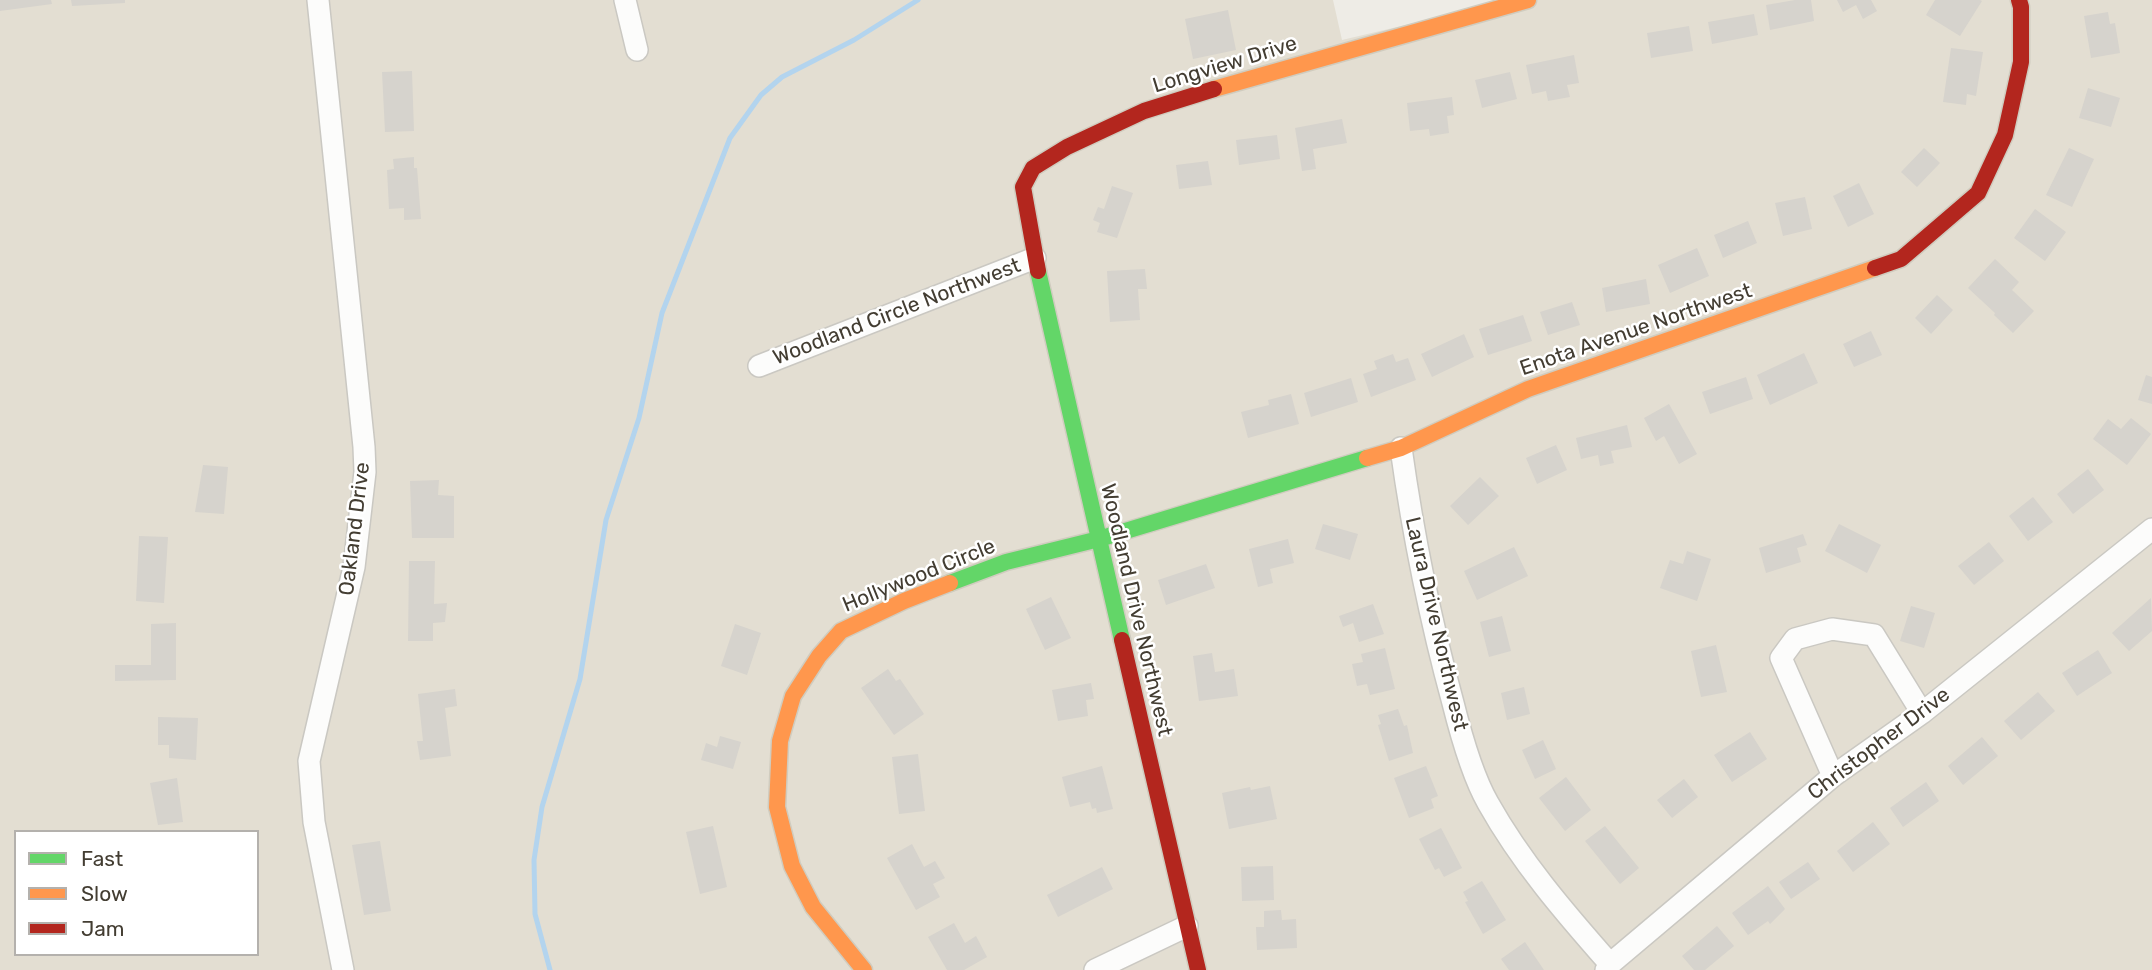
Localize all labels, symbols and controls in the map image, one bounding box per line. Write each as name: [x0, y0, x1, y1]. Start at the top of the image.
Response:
street label: Longview Drive: [1150, 31, 1300, 99]
street label: Woodland Circle Northwest: [770, 253, 1024, 371]
street label: Enota Avenue Northwest: [1517, 278, 1755, 382]
street label: Oakland Drive: [334, 461, 376, 597]
street label: Woodland Drive Northwest: [1095, 481, 1177, 739]
street label: Laura Drive Northwest: [1399, 514, 1473, 734]
street label: Hollywood Circle: [839, 534, 999, 618]
street label: Christopher Drive: [1803, 682, 1955, 806]
legend: [14, 830, 259, 956]
text: Fast: [81, 846, 123, 871]
text: Slow: [81, 881, 128, 906]
text: Jam: [81, 916, 125, 941]

